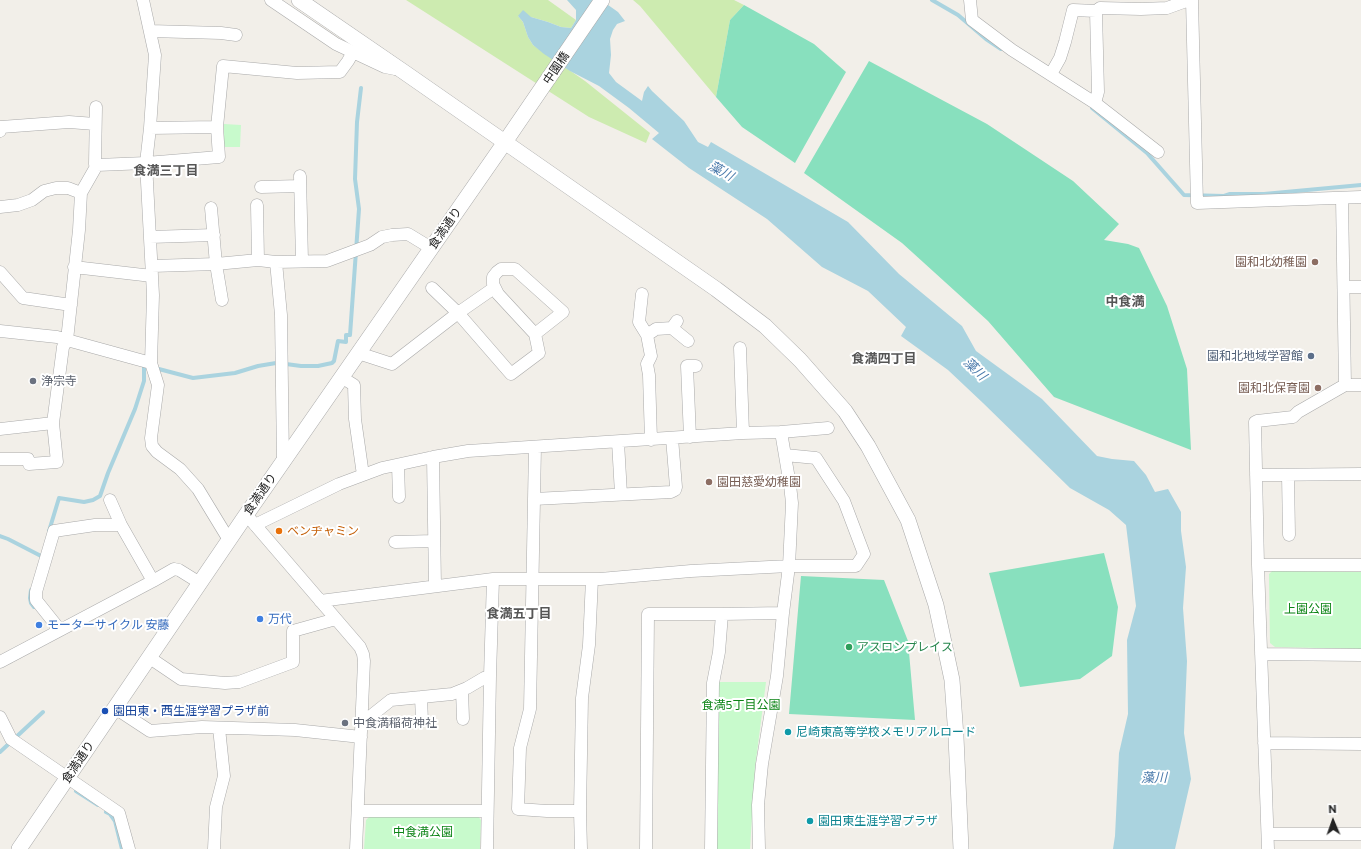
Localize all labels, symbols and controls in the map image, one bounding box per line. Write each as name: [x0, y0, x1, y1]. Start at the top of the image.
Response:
street label: 中園橋: [540, 49, 572, 87]
water label: 藻川: [706, 158, 736, 184]
district label: 食満三丁目: [134, 163, 198, 179]
street label: 食満通り: [425, 204, 465, 252]
place label: 園和北幼稚園: [1235, 255, 1307, 269]
marker: 園和北幼稚園: [1310, 257, 1320, 267]
district label: 中食満: [1106, 294, 1144, 310]
place label: 園和北地域学習館: [1207, 349, 1303, 363]
district label: 食満四丁目: [852, 351, 916, 367]
marker: 園和北地域学習館: [1306, 351, 1316, 361]
water label: 藻川: [960, 354, 990, 384]
place label: 浄宗寺: [41, 374, 77, 388]
marker: 浄宗寺: [28, 376, 38, 386]
place label: 園和北保育園: [1238, 381, 1310, 395]
marker: 園和北保育園: [1313, 383, 1323, 393]
street label: 食満通り: [240, 470, 280, 518]
place label: 園田慈愛幼稚園: [717, 475, 801, 489]
marker: 園田慈愛幼稚園: [704, 477, 714, 487]
place label: ベンヂャミン: [287, 524, 359, 538]
marker: ベンヂャミン: [274, 526, 284, 536]
park label: 上園公園: [1284, 602, 1332, 616]
district label: 食満五丁目: [487, 606, 551, 622]
place label: 万代: [268, 612, 292, 626]
marker: 万代: [255, 614, 265, 624]
place label: モーターサイクル 安藤: [47, 618, 169, 632]
marker: モーターサイクル 安藤: [34, 620, 44, 630]
place label: アスロンプレイス: [857, 640, 953, 654]
marker: アスロンプレイス: [844, 642, 854, 652]
park label: 食満5丁目公園: [702, 698, 780, 712]
place label: 園田東・西生涯学習プラザ前: [113, 704, 269, 718]
marker: 園田東・西生涯学習プラザ前: [100, 706, 110, 716]
place label: 中食満稲荷神社: [353, 716, 437, 730]
marker: 中食満稲荷神社: [340, 718, 350, 728]
place label: 尼崎東高等学校メモリアルロード: [796, 725, 976, 739]
marker: 尼崎東高等学校メモリアルロード: [783, 727, 793, 737]
street label: 食満通り: [59, 738, 97, 786]
water label: 藻川: [1141, 770, 1167, 786]
north arrow: [1313, 801, 1353, 841]
text: N: [1328, 802, 1337, 815]
place label: 園田東生涯学習プラザ: [818, 814, 938, 828]
marker: 園田東生涯学習プラザ: [805, 816, 815, 826]
park label: 中食満公園: [393, 825, 453, 839]

